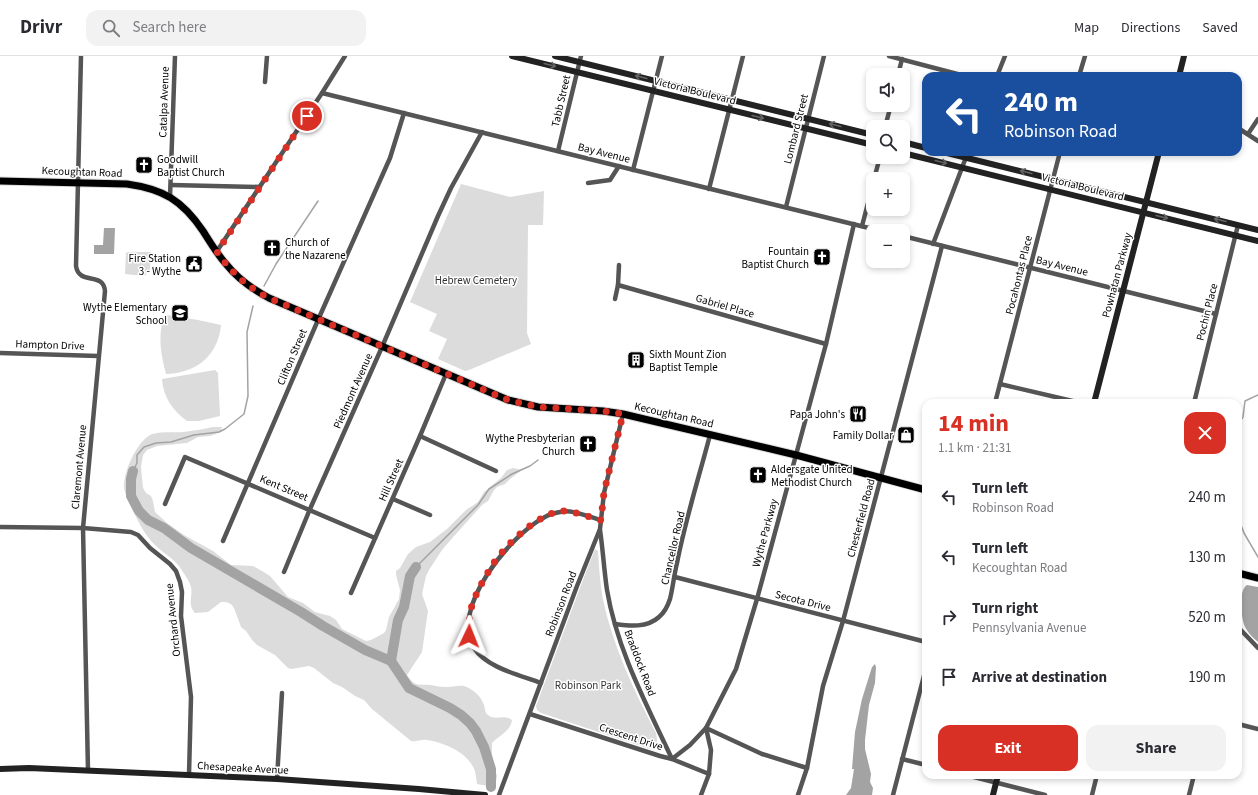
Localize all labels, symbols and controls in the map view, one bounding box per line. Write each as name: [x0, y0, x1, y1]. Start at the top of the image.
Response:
search box: [86, 10, 366, 46]
text: Drivr: [20, 14, 62, 41]
icon: search: [100, 17, 122, 39]
text: Search here: [132, 17, 206, 38]
text: Map: [1074, 18, 1099, 38]
text: Directions: [1121, 18, 1180, 38]
text: Saved: [1202, 18, 1238, 38]
one-way arrow: [543, 62, 556, 70]
street label: Catalpa Avenue: [155, 66, 173, 138]
map controls: [866, 68, 910, 268]
button: sound: [866, 68, 910, 112]
street label: Tabb Street: [548, 73, 574, 128]
one-way arrow: [635, 73, 648, 80]
street label: Victoria Boulevard: [652, 74, 738, 108]
text: 240 m: [1004, 82, 1078, 122]
icon: left: [938, 88, 990, 140]
street label: Lombard Street: [780, 92, 812, 165]
pin: [290, 99, 324, 133]
icon: arrive: [296, 105, 318, 127]
one-way arrow: [751, 114, 764, 121]
text: Robinson Road: [1004, 119, 1117, 144]
button: search: [866, 120, 910, 164]
one-way arrow: [829, 121, 842, 129]
street label: Bay Avenue: [576, 139, 632, 167]
place label: Goodwill Baptist Church: [157, 152, 225, 180]
church icon: Goodwill Baptist Church: [134, 155, 154, 175]
one-way arrow: [934, 159, 947, 167]
street label: Kecoughtan Road: [41, 163, 123, 181]
one-way arrow: [1020, 168, 1033, 176]
street label: Victoria Boulevard: [1040, 170, 1126, 204]
button: +: [866, 172, 910, 216]
one-way arrow: [1155, 214, 1168, 221]
one-way arrow: [1214, 216, 1227, 224]
button: −: [866, 224, 910, 268]
street label: Powhatan Parkway: [1098, 231, 1136, 319]
street label: Pocahontas Place: [1002, 233, 1036, 316]
place label: Church of the Nazarene: [285, 235, 346, 263]
church icon: Church of the Nazarene: [262, 238, 282, 258]
place label: Fountain Baptist Church: [741, 244, 809, 272]
church icon: Fountain Baptist Church: [812, 247, 832, 267]
place label: Fire Station 3 - Wythe: [129, 251, 182, 279]
street label: Bay Avenue: [1034, 252, 1090, 280]
public building icon: Fire Station 3 - Wythe: [184, 254, 204, 274]
park label: Hebrew Cemetery: [435, 273, 517, 288]
street label: Pochin Place: [1193, 281, 1222, 342]
street label: Gabriel Place: [694, 290, 757, 322]
place label: Wythe Elementary School: [83, 300, 167, 328]
school or university icon: Wythe Elementary School: [170, 303, 190, 323]
street label: Clifton Street: [273, 326, 311, 388]
street label: Hampton Drive: [15, 336, 85, 354]
place label: Sixth Mount Zion Baptist Temple: [649, 347, 727, 375]
street label: Piedmont Avenue: [330, 350, 377, 431]
building icon: Sixth Mount Zion Baptist Temple: [626, 350, 646, 370]
street label: Kecoughtan Road: [633, 399, 715, 431]
restaurant icon: Papa John's: [848, 404, 868, 424]
text: 14 min: [938, 406, 1009, 441]
place label: Papa John's: [790, 407, 845, 422]
button: close: [1184, 412, 1226, 454]
street label: Claremont Avenue: [68, 424, 90, 510]
shop icon: Family Dollar: [896, 425, 916, 445]
place label: Family Dollar: [833, 428, 893, 443]
place label: Wythe Presbyterian Church: [486, 431, 575, 459]
church icon: Wythe Presbyterian Church: [578, 434, 598, 454]
text: 1.1 km · 21:31: [938, 439, 1012, 457]
street label: Hill Street: [375, 456, 407, 504]
place label: Aldersgate United Methodist Church: [771, 462, 853, 490]
church icon: Aldersgate United Methodist Church: [748, 465, 768, 485]
street label: Kent Street: [257, 471, 311, 505]
street label: Chesterfield Road: [843, 477, 879, 559]
text: Turn left: [972, 478, 1028, 499]
icon: left: [938, 486, 960, 508]
text: 240 m: [1188, 487, 1226, 508]
street label: Wythe Parkway: [749, 497, 781, 569]
text: Robinson Road: [972, 499, 1054, 517]
street label: Chancellor Road: [657, 510, 689, 586]
text: Turn left: [972, 538, 1028, 559]
icon: left: [938, 546, 960, 568]
text: 130 m: [1188, 547, 1226, 568]
text: Kecoughtan Road: [972, 559, 1068, 577]
street label: Robinson Road: [542, 569, 580, 639]
street label: Orchard Avenue: [162, 582, 184, 657]
street label: Secota Drive: [774, 587, 833, 615]
text: Turn right: [972, 598, 1038, 619]
icon: right: [938, 606, 960, 628]
text: 520 m: [1188, 607, 1226, 628]
position arrow: [448, 615, 490, 657]
text: Pennsylvania Avenue: [972, 619, 1086, 637]
street label: Braddock Road: [620, 628, 660, 698]
icon: arrive: [938, 666, 960, 688]
text: Arrive at destination: [972, 667, 1107, 688]
text: 190 m: [1188, 667, 1226, 688]
park label: Robinson Park: [555, 678, 622, 693]
street label: Crescent Drive: [597, 720, 665, 755]
button: Exit: [938, 725, 1078, 771]
button: Share: [1086, 725, 1226, 771]
street label: Chesapeake Avenue: [197, 758, 290, 778]

